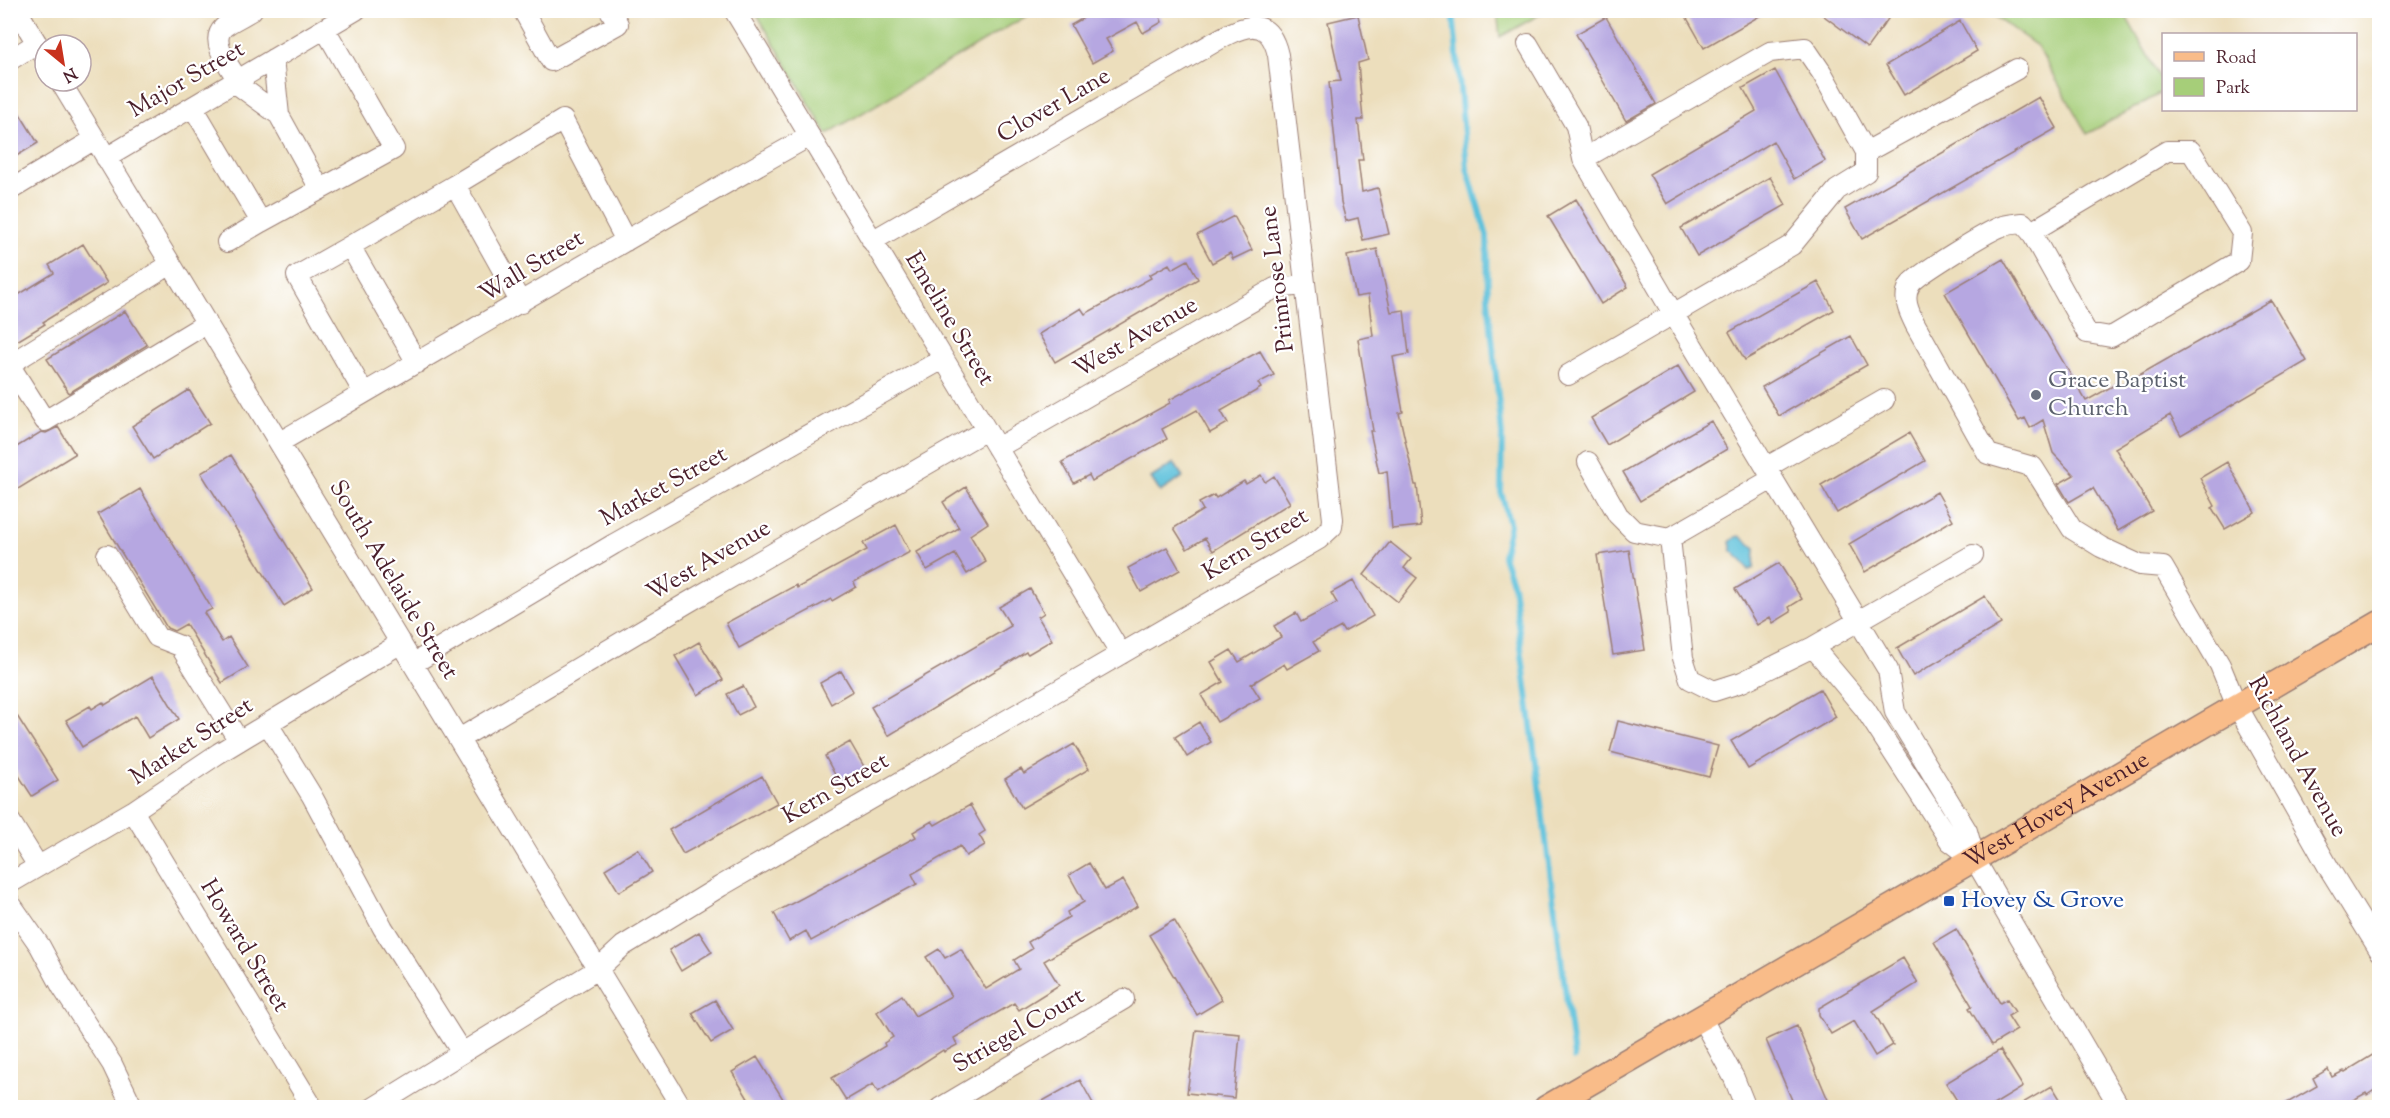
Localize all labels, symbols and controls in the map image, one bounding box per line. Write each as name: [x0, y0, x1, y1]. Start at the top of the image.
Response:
north arrow: [33, 33, 93, 93]
street label: Major Street: [123, 33, 251, 127]
legend: [2162, 33, 2357, 111]
text: Road: [2216, 46, 2256, 72]
street label: Clover Lane: [991, 60, 1117, 152]
text: N: [58, 61, 81, 87]
text: Park: [2216, 76, 2251, 102]
street label: Primrose Lane: [1252, 204, 1304, 354]
street label: Wall Street: [473, 222, 591, 312]
street label: Emeline Street: [896, 246, 1002, 392]
street label: West Avenue: [1068, 289, 1204, 387]
place label: Grace Baptist Church: [2048, 364, 2186, 426]
marker: Grace Baptist Church: [2029, 388, 2043, 402]
street label: Market Street: [594, 438, 734, 536]
street label: South Adelaide Street: [320, 474, 466, 686]
street label: Kern Street: [1197, 500, 1315, 590]
street label: West Avenue: [641, 512, 777, 610]
street label: Richland Avenue: [2239, 670, 2355, 844]
street label: Market Street: [124, 689, 260, 795]
street label: West Hovey Avenue: [1958, 743, 2156, 878]
street label: Kern Street: [776, 745, 896, 833]
street label: Howard Street: [191, 873, 297, 1019]
place label: Hovey & Grove: [1961, 884, 2124, 918]
marker: Hovey & Grove: [1942, 894, 1956, 908]
street label: Striegel Court: [947, 980, 1091, 1082]

